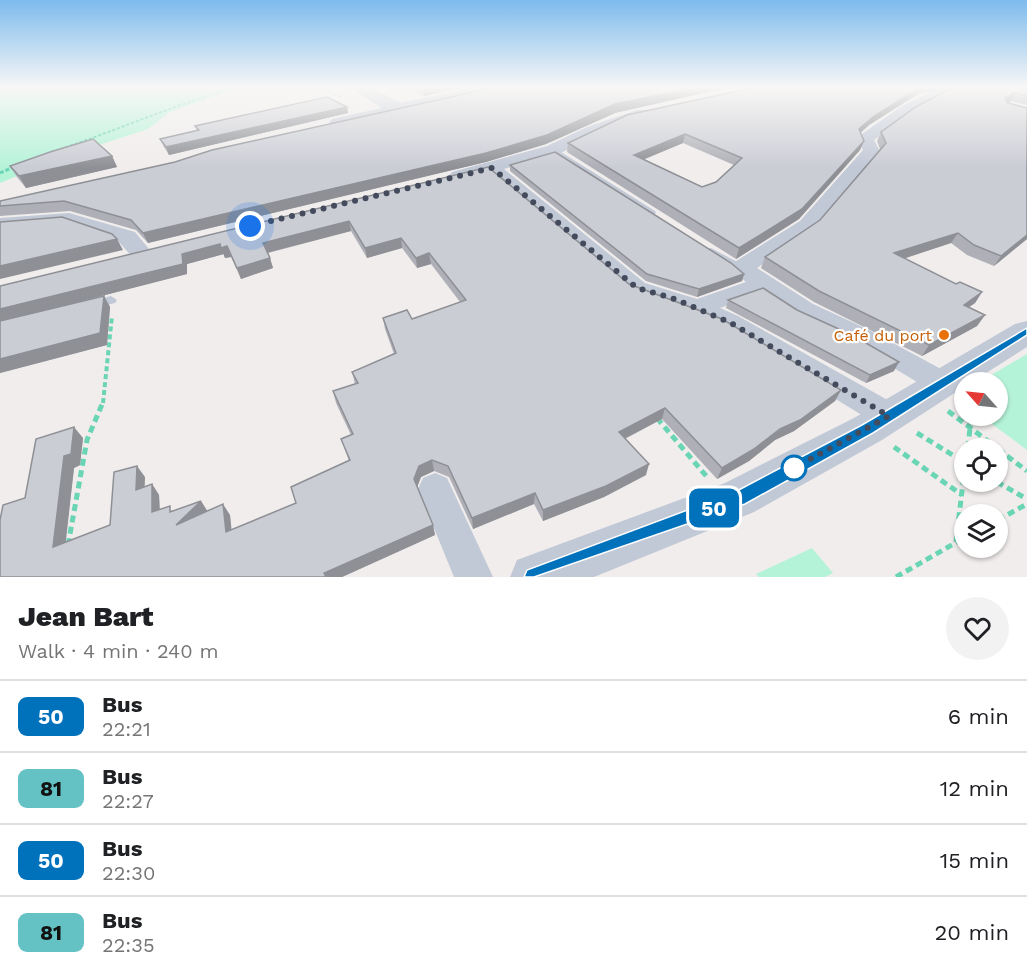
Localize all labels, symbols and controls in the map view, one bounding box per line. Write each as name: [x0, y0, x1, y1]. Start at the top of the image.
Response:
your location: [235, 211, 265, 241]
place label: Café du port: [834, 326, 932, 345]
marker: Café du port: [937, 328, 951, 342]
north arrow: [954, 372, 1008, 426]
map controls: [954, 372, 1008, 558]
button: locate: [954, 438, 1008, 492]
unlabelled marker: [781, 455, 807, 481]
line badge: 50: [687, 488, 741, 528]
text: 50: [701, 496, 727, 521]
button: layers: [954, 504, 1008, 558]
button: heart: [946, 597, 1009, 660]
text: Jean Bart: [18, 600, 154, 633]
text: Walk · 4 min · 240 m: [18, 639, 218, 663]
text: Bus: [102, 692, 142, 717]
text: 50: [38, 704, 64, 729]
text: 6 min: [948, 704, 1009, 729]
text: 22:21: [102, 717, 151, 741]
text: Bus: [102, 764, 142, 789]
text: 81: [40, 776, 62, 801]
text: 12 min: [940, 776, 1009, 801]
text: 22:27: [102, 789, 154, 813]
text: Bus: [102, 836, 142, 861]
text: 50: [38, 848, 64, 873]
text: 15 min: [940, 848, 1009, 873]
text: 22:30: [102, 861, 155, 885]
text: Bus: [102, 908, 142, 933]
text: 81: [40, 920, 62, 945]
text: 20 min: [935, 920, 1009, 945]
text: 22:35: [102, 933, 155, 957]

